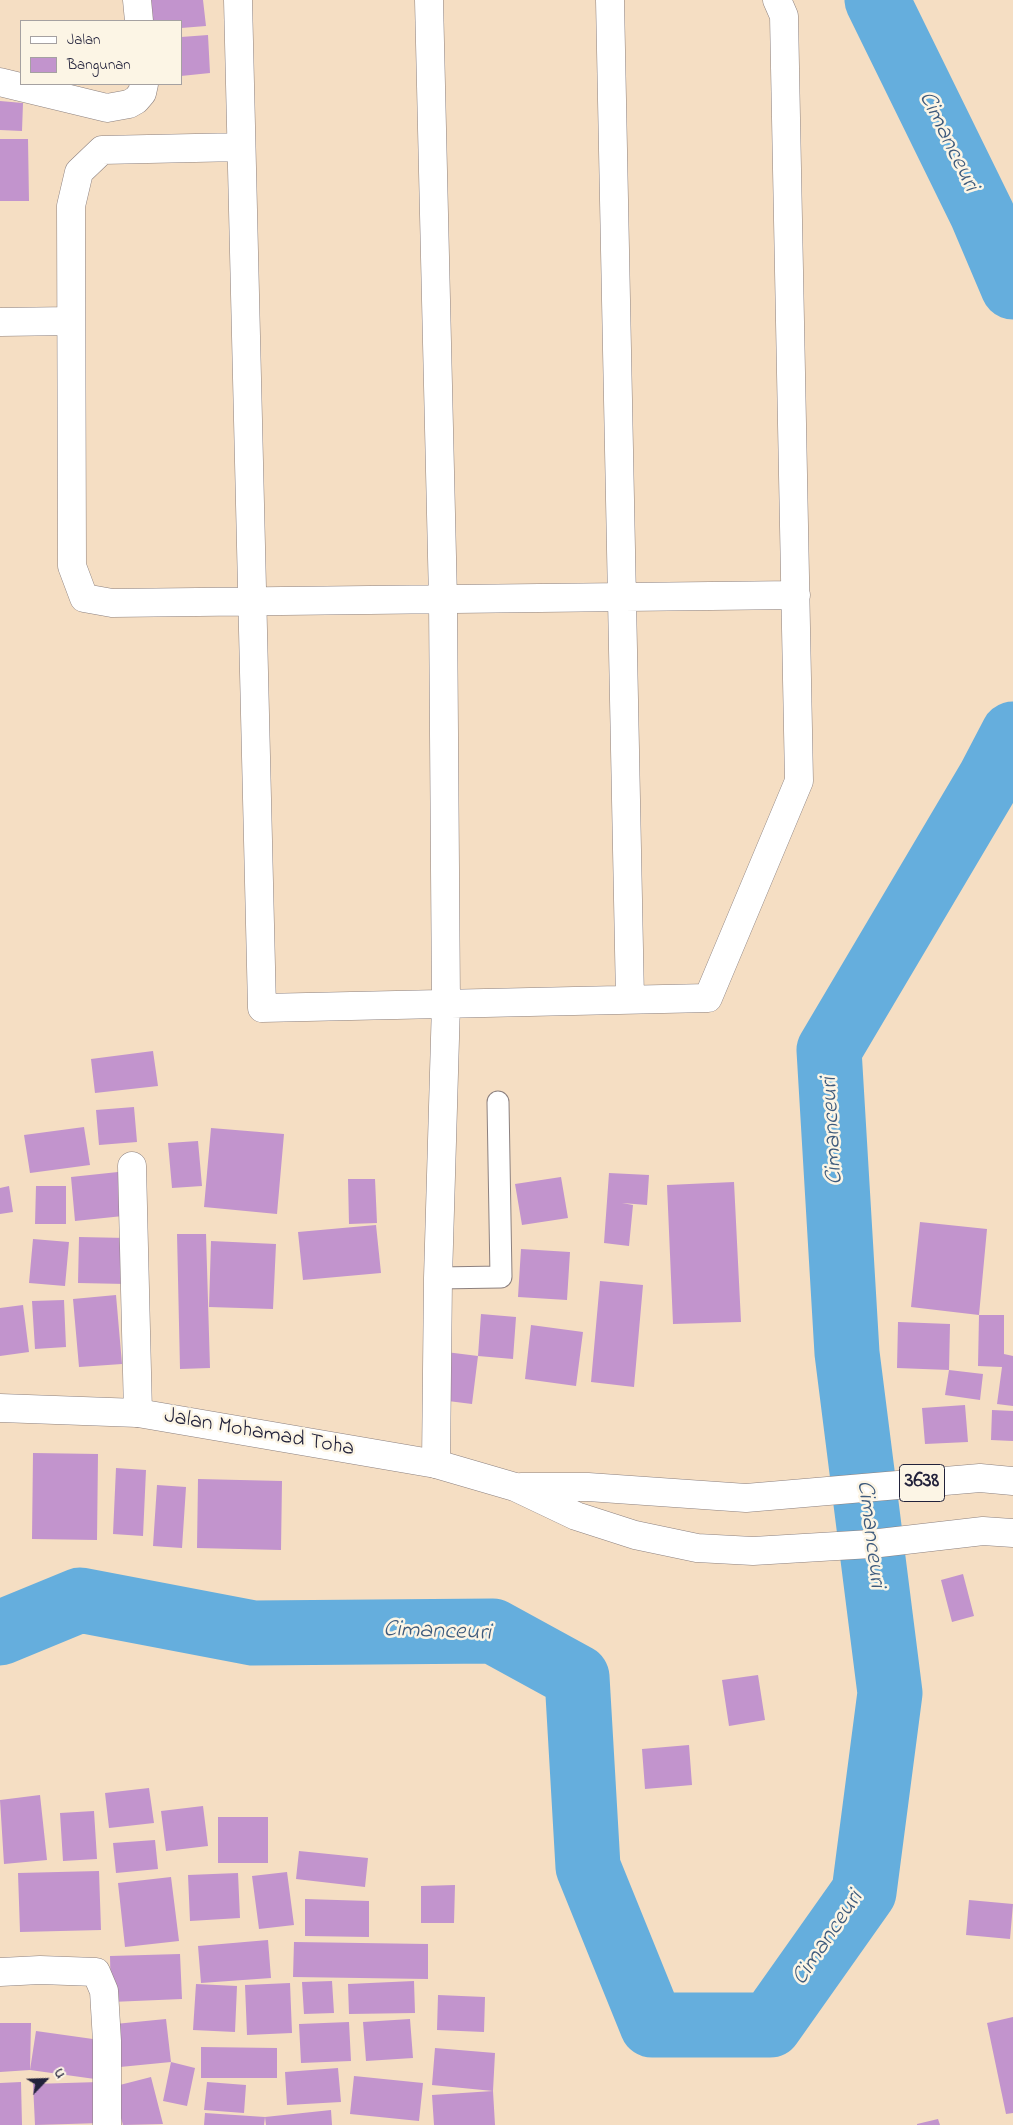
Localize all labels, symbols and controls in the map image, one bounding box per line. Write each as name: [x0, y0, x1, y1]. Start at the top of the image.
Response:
legend: [20, 20, 182, 85]
text: Jalan: [67, 29, 100, 51]
text: Bangunan: [67, 54, 131, 76]
water label: Cimanceuri: [910, 87, 984, 197]
water label: Cimanceuri: [817, 1076, 851, 1186]
street label: Jalan Mohamad Toha: [162, 1404, 356, 1464]
road number: 3638: [900, 1465, 944, 1502]
water label: Cimanceuri: [848, 1479, 890, 1589]
water label: Cimanceuri: [383, 1617, 491, 1649]
water label: Cimanceuri: [787, 1886, 871, 1992]
north arrow: [20, 2055, 70, 2105]
text: U: [48, 2065, 71, 2082]

